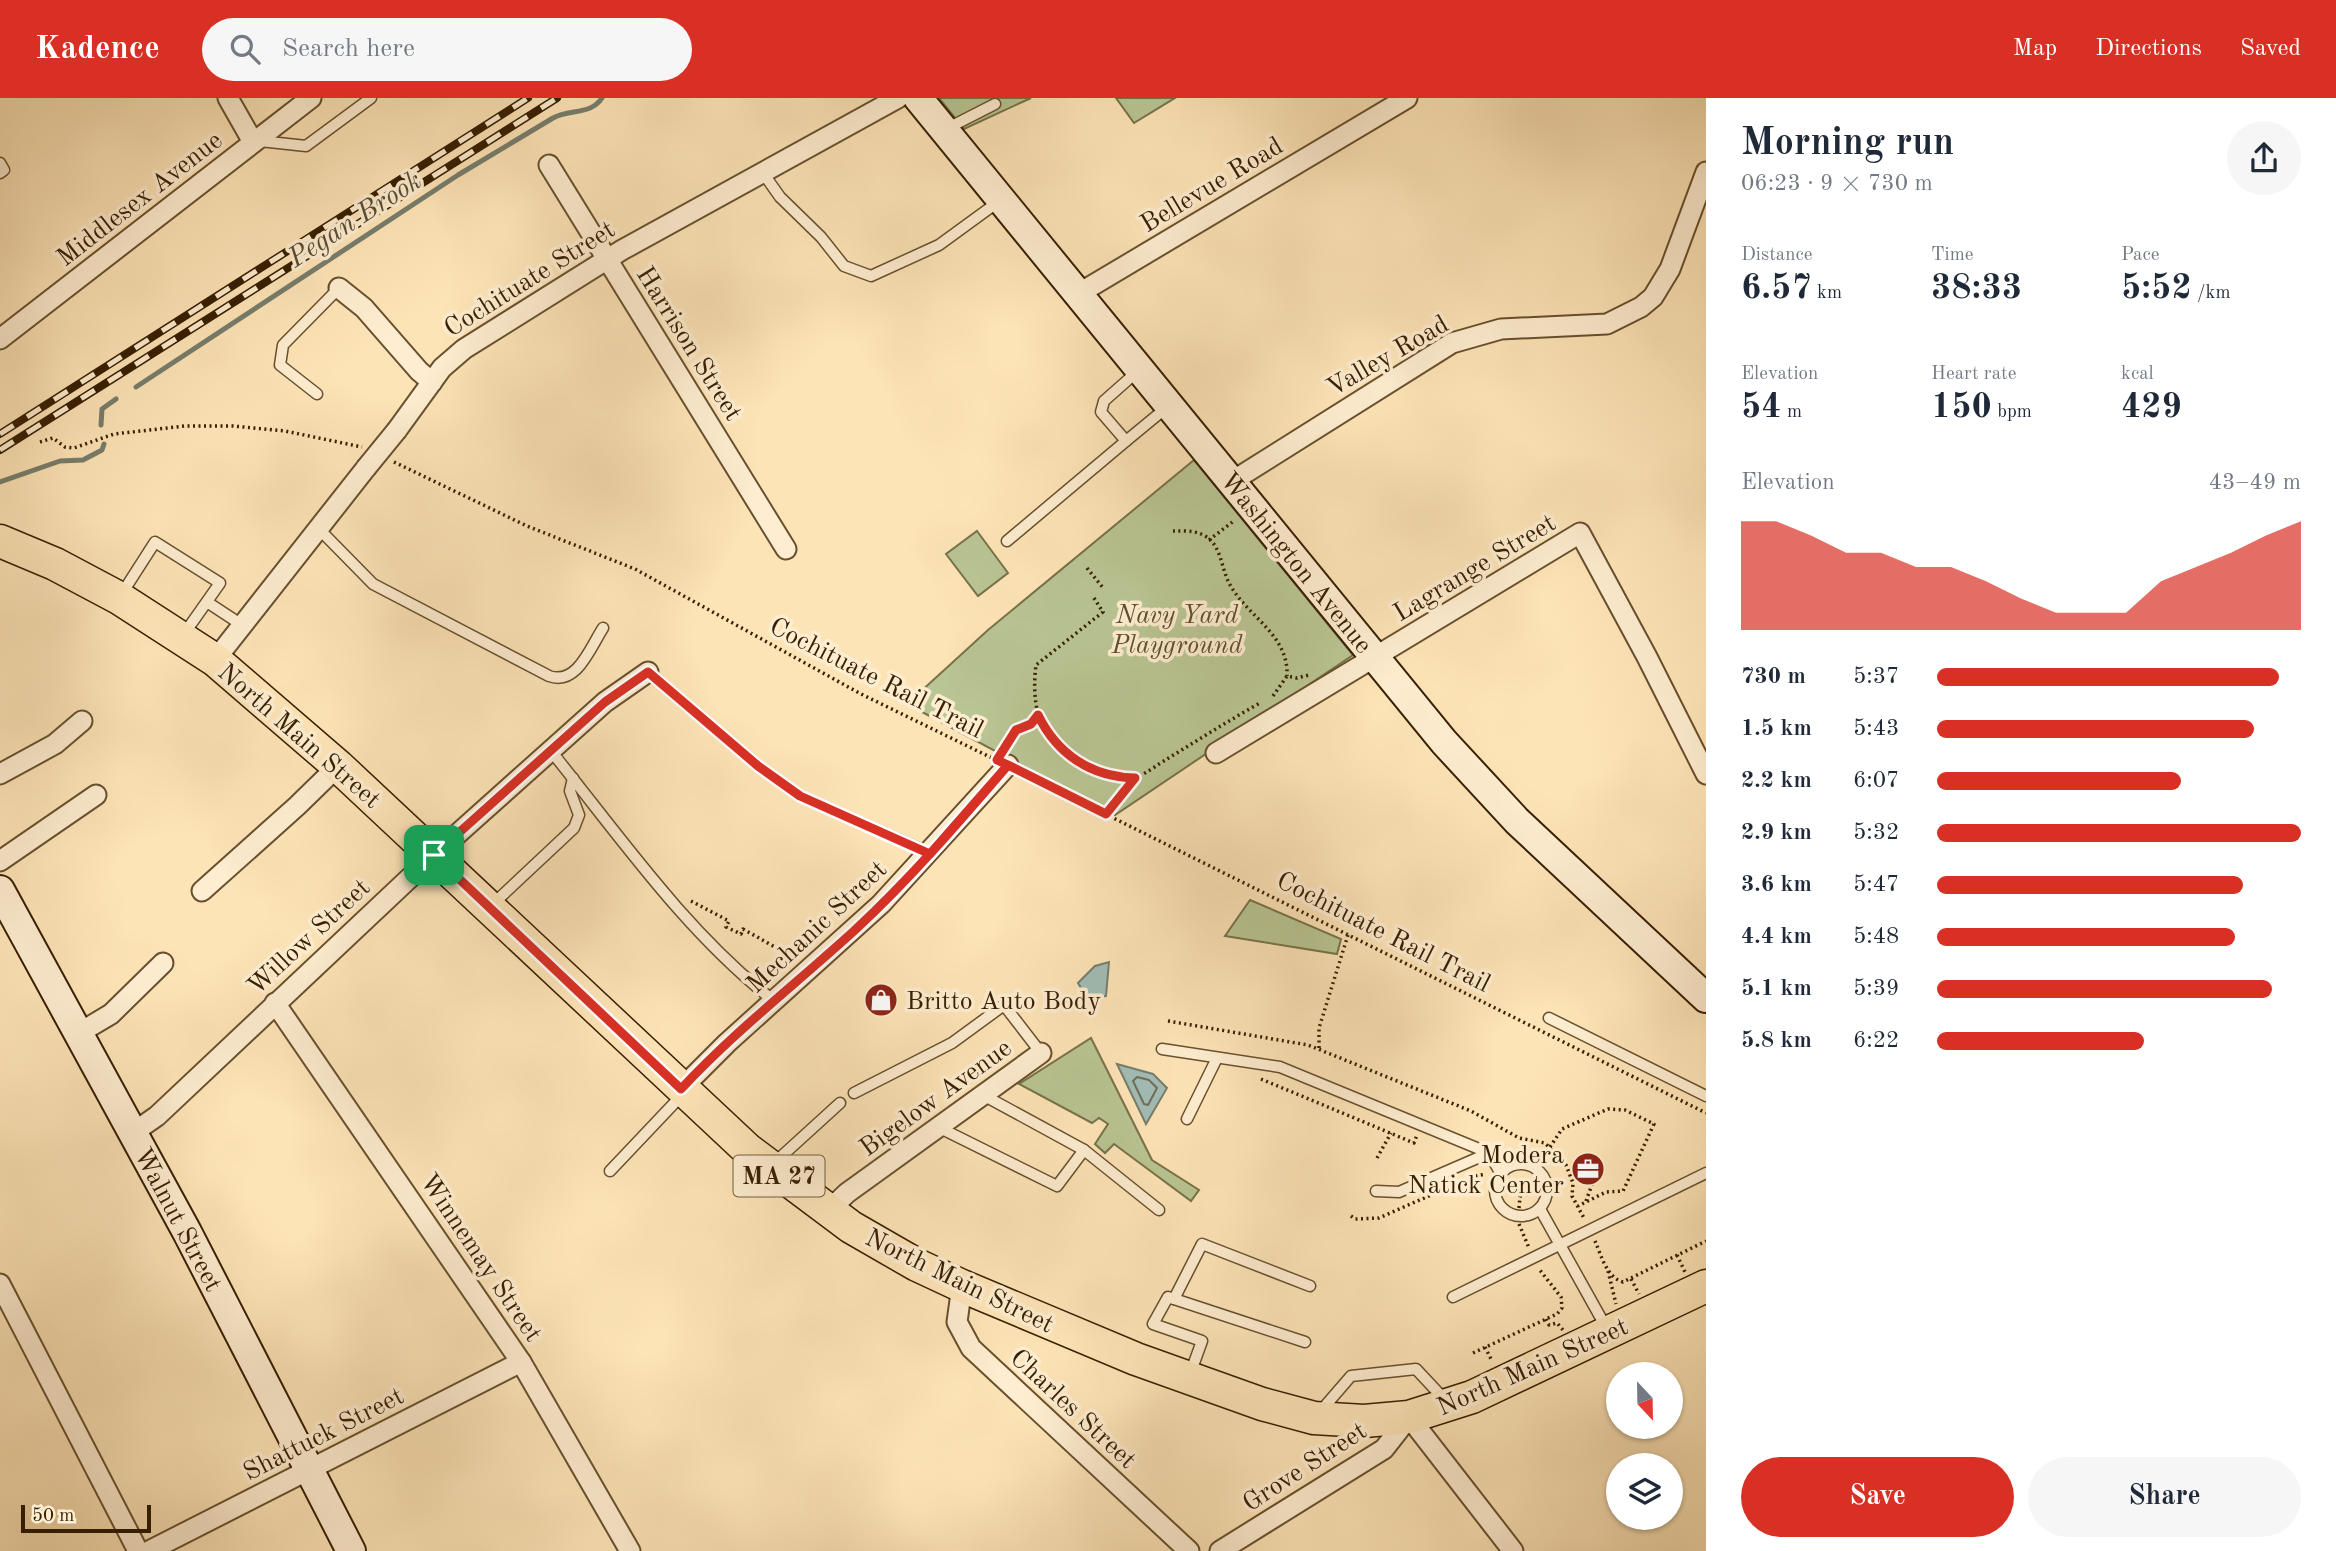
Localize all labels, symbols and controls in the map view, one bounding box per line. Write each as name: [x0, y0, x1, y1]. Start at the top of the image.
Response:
search box: [202, 18, 692, 81]
icon: search: [226, 30, 264, 68]
text: Kadence: [35, 33, 160, 66]
text: Search here: [282, 36, 415, 62]
text: Map: [2013, 37, 2057, 61]
text: Directions: [2095, 37, 2202, 61]
text: Saved: [2240, 37, 2301, 61]
button: share: [2227, 121, 2301, 195]
text: Morning run: [1741, 125, 1954, 163]
street label: Middlesex Avenue: [53, 127, 228, 272]
street label: Bellevue Road: [1136, 133, 1288, 238]
water label: Pegan Brook: [283, 167, 427, 274]
text: 06:23 · 9 × 730 m: [1741, 172, 1933, 195]
street label: Cochituate Street: [440, 217, 620, 343]
text: Distance: [1741, 246, 1813, 265]
text: Time: [1931, 246, 1974, 265]
text: Pace: [2121, 246, 2160, 265]
street label: Harrison Street: [631, 263, 746, 426]
text: 6.57: [1741, 271, 1812, 306]
text: 38:33: [1931, 271, 2022, 306]
text: 5:52: [2121, 271, 2192, 306]
text: km: [1812, 284, 1842, 303]
text: /km: [2192, 284, 2231, 303]
street label: Valley Road: [1323, 312, 1453, 402]
text: Elevation: [1741, 365, 1818, 384]
text: Heart rate: [1931, 365, 2016, 384]
text: kcal: [2121, 365, 2154, 384]
text: 54: [1741, 390, 1782, 425]
text: 150: [1931, 390, 1992, 425]
text: 429: [2121, 390, 2182, 425]
text: m: [1782, 403, 1802, 422]
text: bpm: [1992, 403, 2032, 422]
street label: Washington Avenue: [1215, 468, 1376, 659]
text: Elevation: [1741, 471, 1835, 494]
text: 43–49 m: [2209, 471, 2301, 494]
street label: Lagrange Street: [1389, 510, 1561, 627]
park label: Navy Yard Playground: [1111, 603, 1243, 659]
street label: Cochituate Rail Trail: [765, 614, 987, 744]
street label: North Main Street: [212, 659, 385, 814]
text: 730 m: [1741, 665, 1806, 688]
text: 5:37: [1853, 665, 1899, 688]
text: 1.5 km: [1741, 717, 1812, 740]
text: 5:43: [1853, 717, 1899, 740]
text: 2.2 km: [1741, 769, 1812, 792]
text: 6:07: [1853, 769, 1899, 792]
text: 2.9 km: [1741, 821, 1812, 844]
text: 5:32: [1853, 821, 1899, 844]
pin: [404, 825, 464, 885]
icon: arrive: [415, 836, 453, 874]
street label: Mechanic Street: [742, 856, 892, 999]
street label: Cochituate Rail Trail: [1272, 868, 1494, 998]
text: 3.6 km: [1741, 873, 1812, 896]
text: 5:47: [1853, 873, 1899, 896]
street label: Willow Street: [243, 875, 375, 1000]
text: 4.4 km: [1741, 925, 1812, 948]
text: 5:48: [1853, 925, 1899, 948]
text: 5.1 km: [1741, 977, 1812, 1000]
text: 5:39: [1853, 977, 1899, 1000]
shop icon: Britto Auto Body: [862, 981, 900, 1019]
place label: Britto Auto Body: [906, 989, 1101, 1015]
text: 5.8 km: [1741, 1029, 1812, 1052]
text: 6:22: [1853, 1029, 1899, 1052]
street label: Bigelow Avenue: [856, 1035, 1017, 1162]
place label: Modera Natick Center: [1408, 1143, 1564, 1199]
street label: Walnut Street: [128, 1144, 226, 1296]
office icon: Modera Natick Center: [1569, 1150, 1607, 1188]
road number: MA 27: [734, 1156, 824, 1196]
street label: Winnemay Street: [415, 1169, 546, 1347]
street label: North Main Street: [861, 1225, 1057, 1339]
street label: North Main Street: [1433, 1314, 1632, 1422]
street label: Charles Street: [1005, 1345, 1141, 1474]
north arrow: [1606, 1362, 1684, 1438]
map controls: [1606, 1362, 1683, 1530]
street label: Shattuck Street: [239, 1383, 408, 1486]
street label: Grove Street: [1239, 1418, 1372, 1517]
button: layers: [1606, 1453, 1683, 1530]
button: Save: [1741, 1457, 2014, 1537]
button: Share: [2028, 1457, 2301, 1537]
scale bar: [21, 1502, 150, 1534]
text: 50 m: [32, 1507, 74, 1526]

